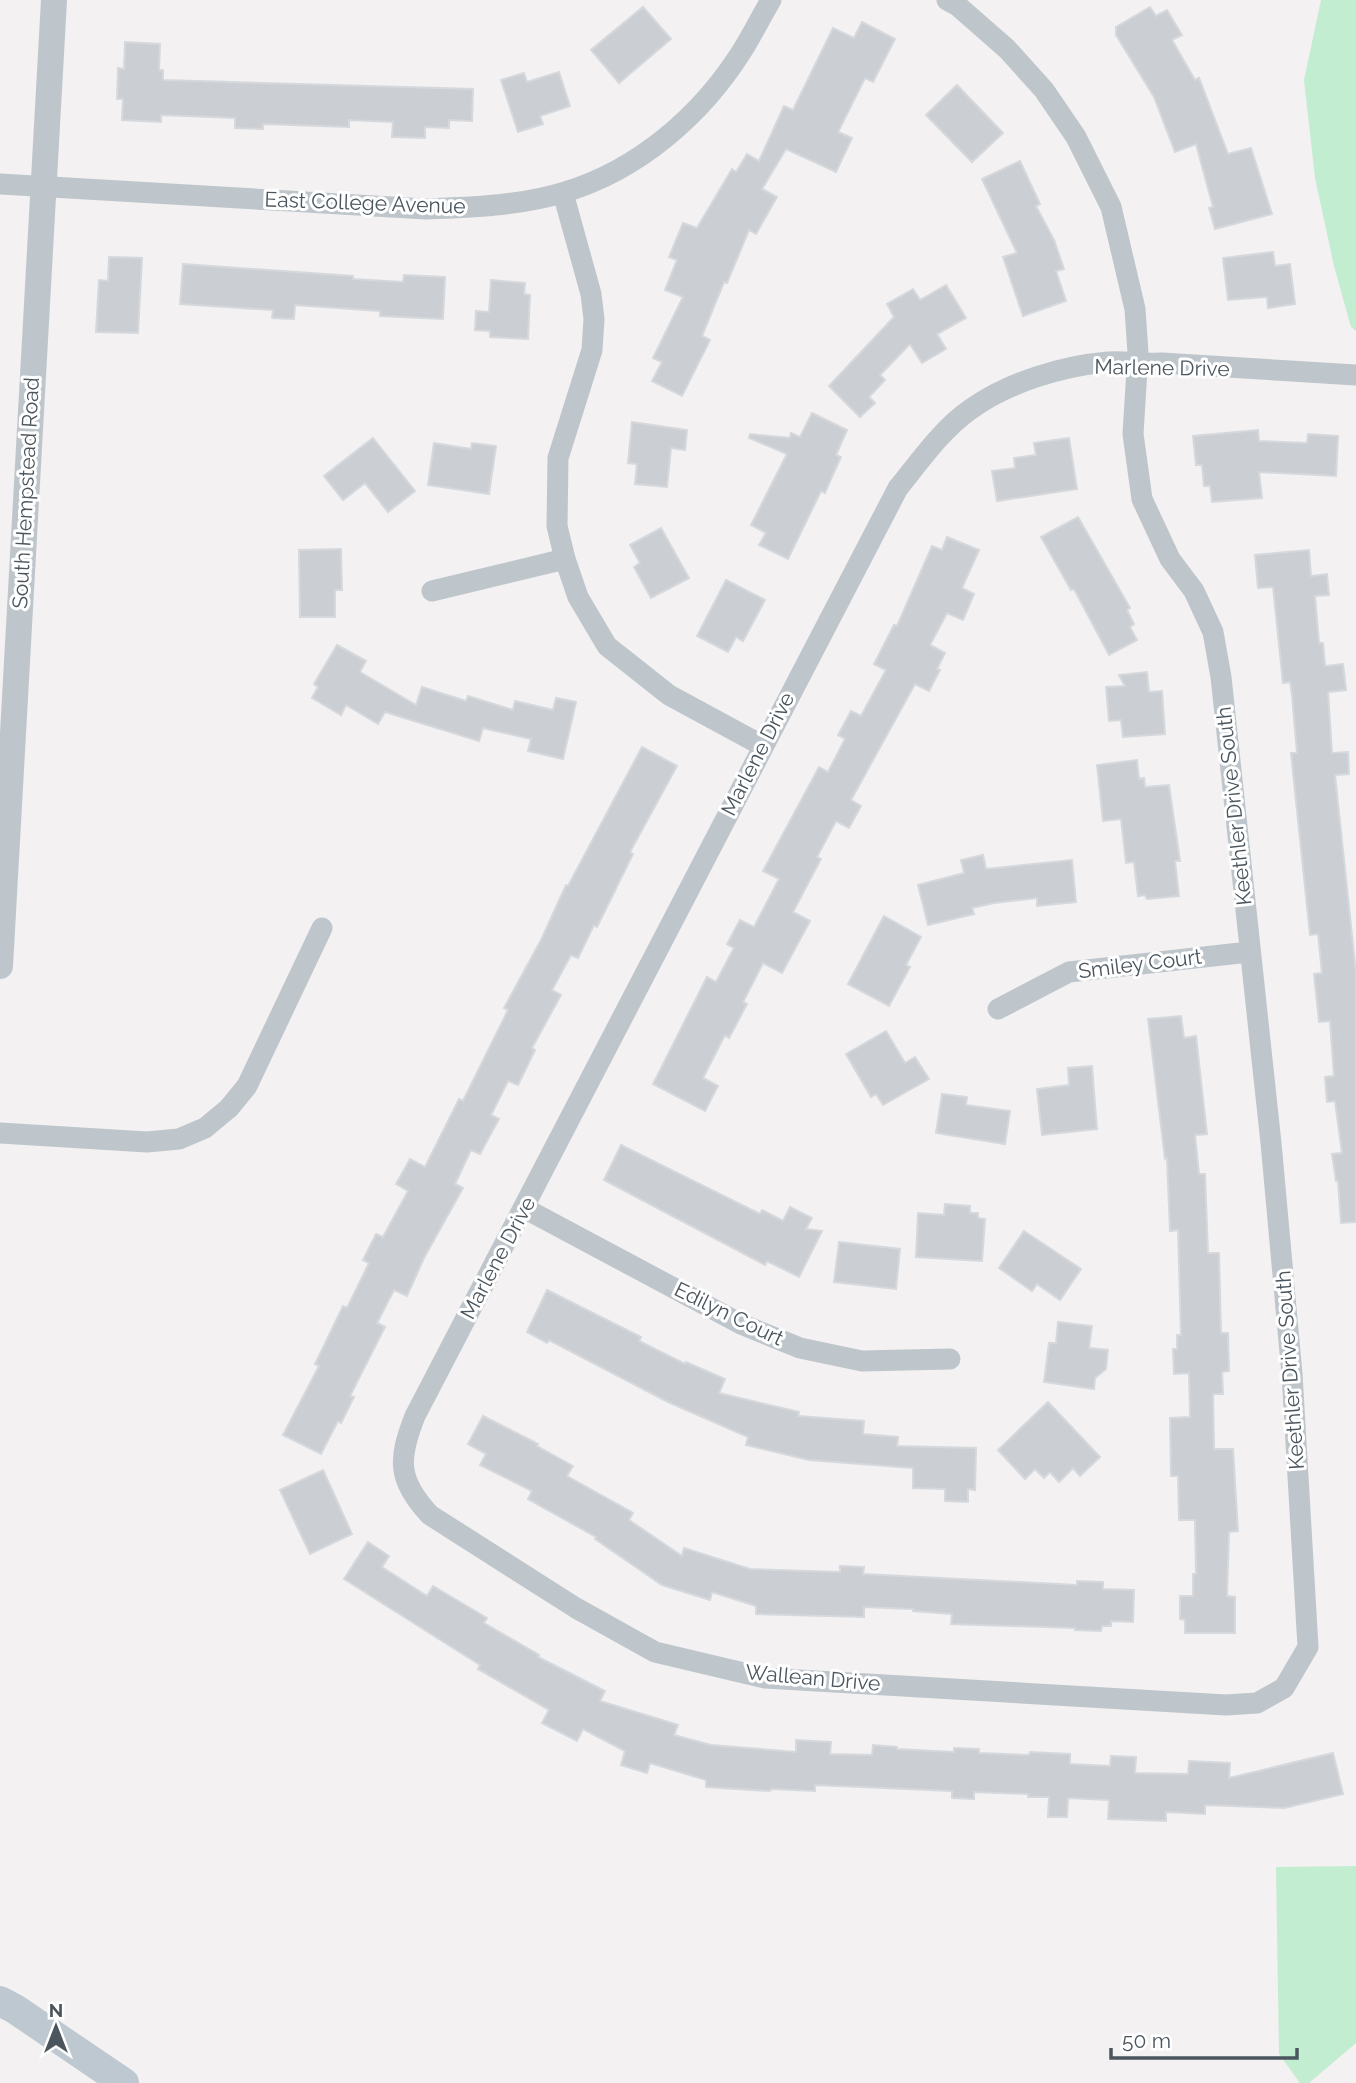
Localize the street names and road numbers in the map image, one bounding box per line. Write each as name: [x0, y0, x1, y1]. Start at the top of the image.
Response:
street label: East College Avenue: [264, 186, 466, 219]
street label: Marlene Drive: [1094, 354, 1230, 381]
street label: South Hempstead Road: [7, 377, 44, 609]
street label: Marlene Drive: [716, 688, 799, 820]
street label: Keethler Drive South: [1211, 706, 1256, 907]
street label: Smiley Court: [1077, 944, 1203, 983]
street label: Marlene Drive: [455, 1192, 540, 1323]
street label: Keethler Drive South: [1270, 1270, 1309, 1470]
street label: Edilyn Court: [671, 1276, 788, 1351]
street label: Wallean Drive: [745, 1659, 881, 1696]

